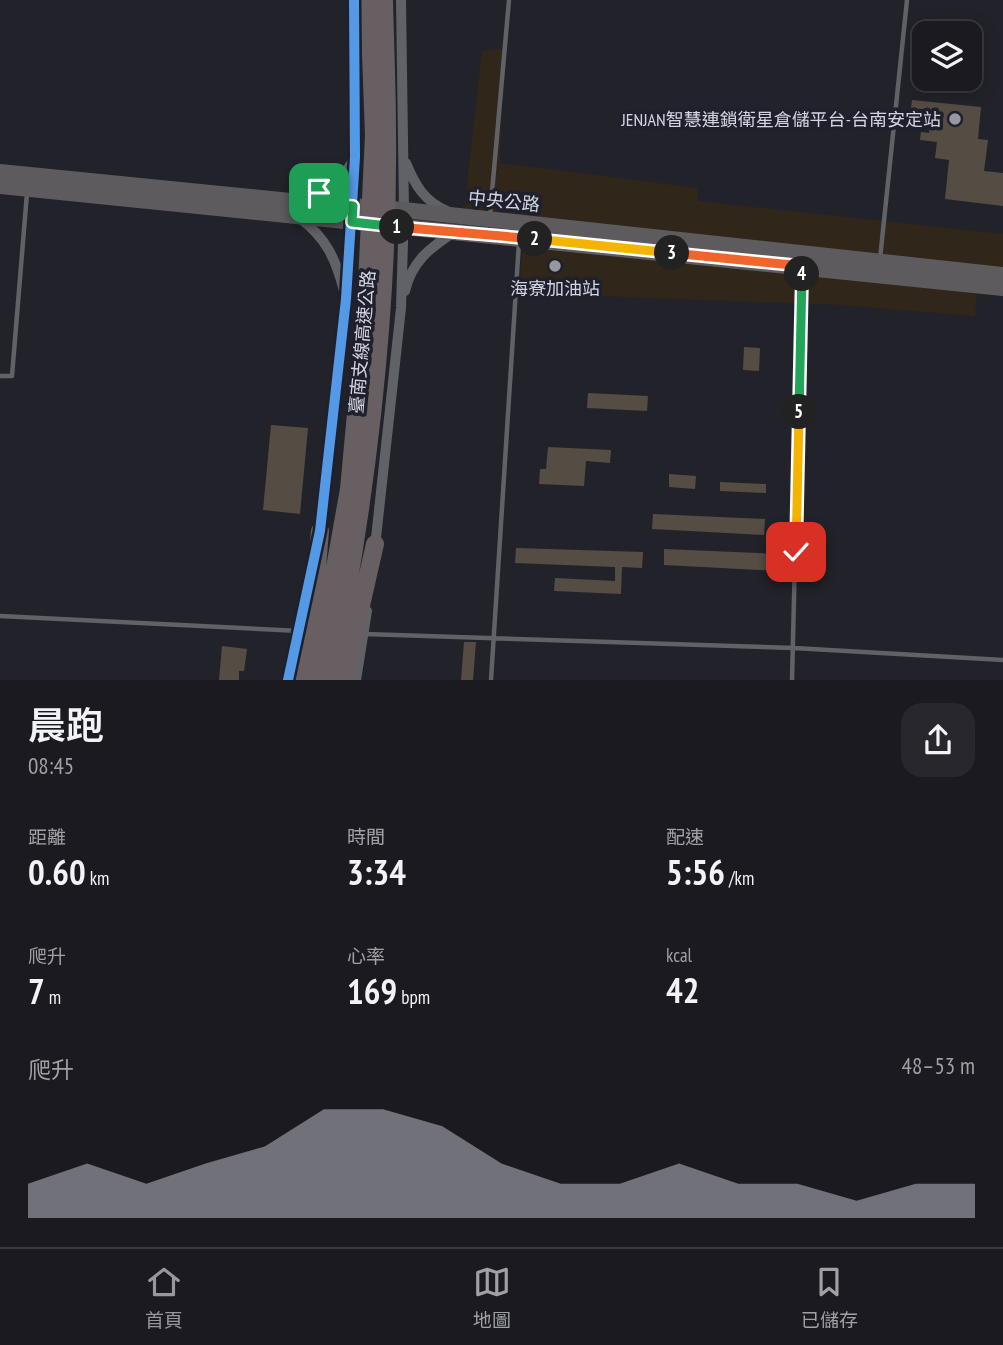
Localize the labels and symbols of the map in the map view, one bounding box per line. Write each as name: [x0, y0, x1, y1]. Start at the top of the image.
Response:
place label: JENJAN智慧連鎖衛星倉儲平台-台南安定站: [620, 108, 941, 131]
marker: JENJAN智慧連鎖衛星倉儲平台-台南安定站: [947, 111, 963, 127]
pin: [289, 163, 349, 223]
street label: 中央公路: [467, 186, 541, 216]
pin: 1: [380, 210, 414, 244]
pin: 2: [518, 222, 552, 256]
pin: 3: [654, 236, 690, 270]
pin: 4: [784, 256, 820, 292]
marker: 海寮加油站: [547, 258, 563, 274]
street label: 臺南支線高速公路: [344, 269, 380, 415]
place label: 海寮加油站: [510, 277, 600, 300]
pin: 5: [782, 394, 816, 430]
pin: [766, 522, 826, 582]

